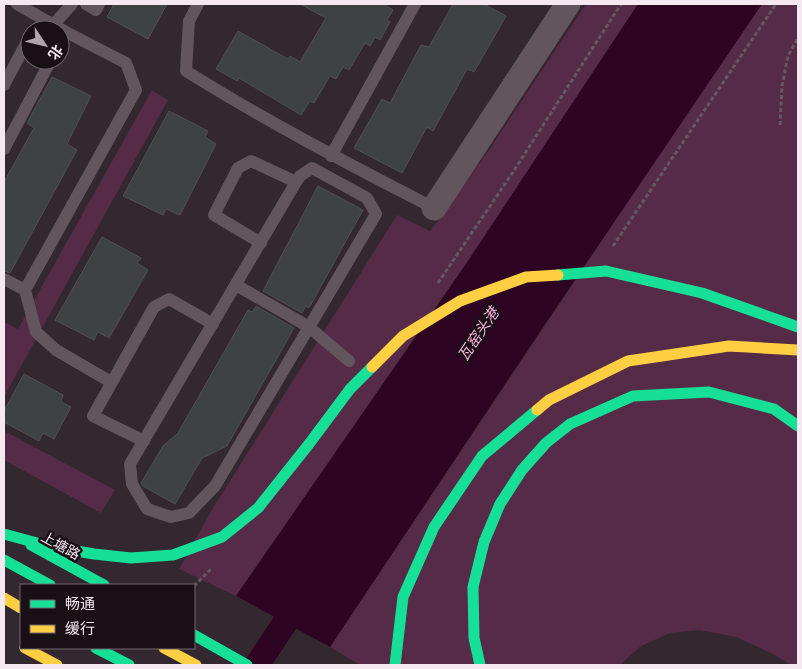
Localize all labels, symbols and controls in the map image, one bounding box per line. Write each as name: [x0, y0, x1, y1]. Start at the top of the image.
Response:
north arrow: [20, 20, 70, 70]
text: 北: [44, 42, 68, 64]
water label: 瓦窑头港: [453, 302, 505, 365]
street label: 上塘路: [38, 527, 84, 563]
legend: [20, 584, 195, 649]
text: 畅通: [65, 593, 95, 614]
text: 缓行: [65, 618, 95, 639]

